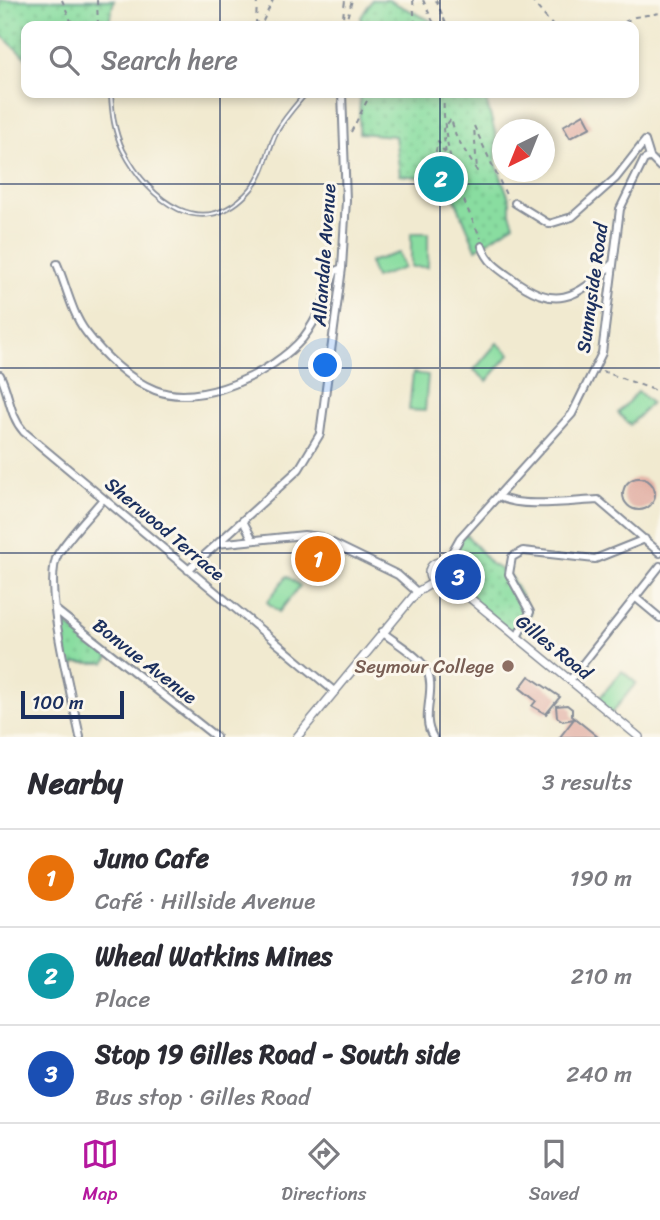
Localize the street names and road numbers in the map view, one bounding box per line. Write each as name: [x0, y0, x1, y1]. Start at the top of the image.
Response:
street label: Allandale Avenue: [302, 183, 345, 328]
street label: Sunnyside Road: [567, 219, 618, 355]
street label: Sherwood Terrace: [97, 468, 233, 590]
street label: Gilles Road: [508, 606, 601, 690]
street label: Bonvue Avenue: [85, 609, 205, 713]

